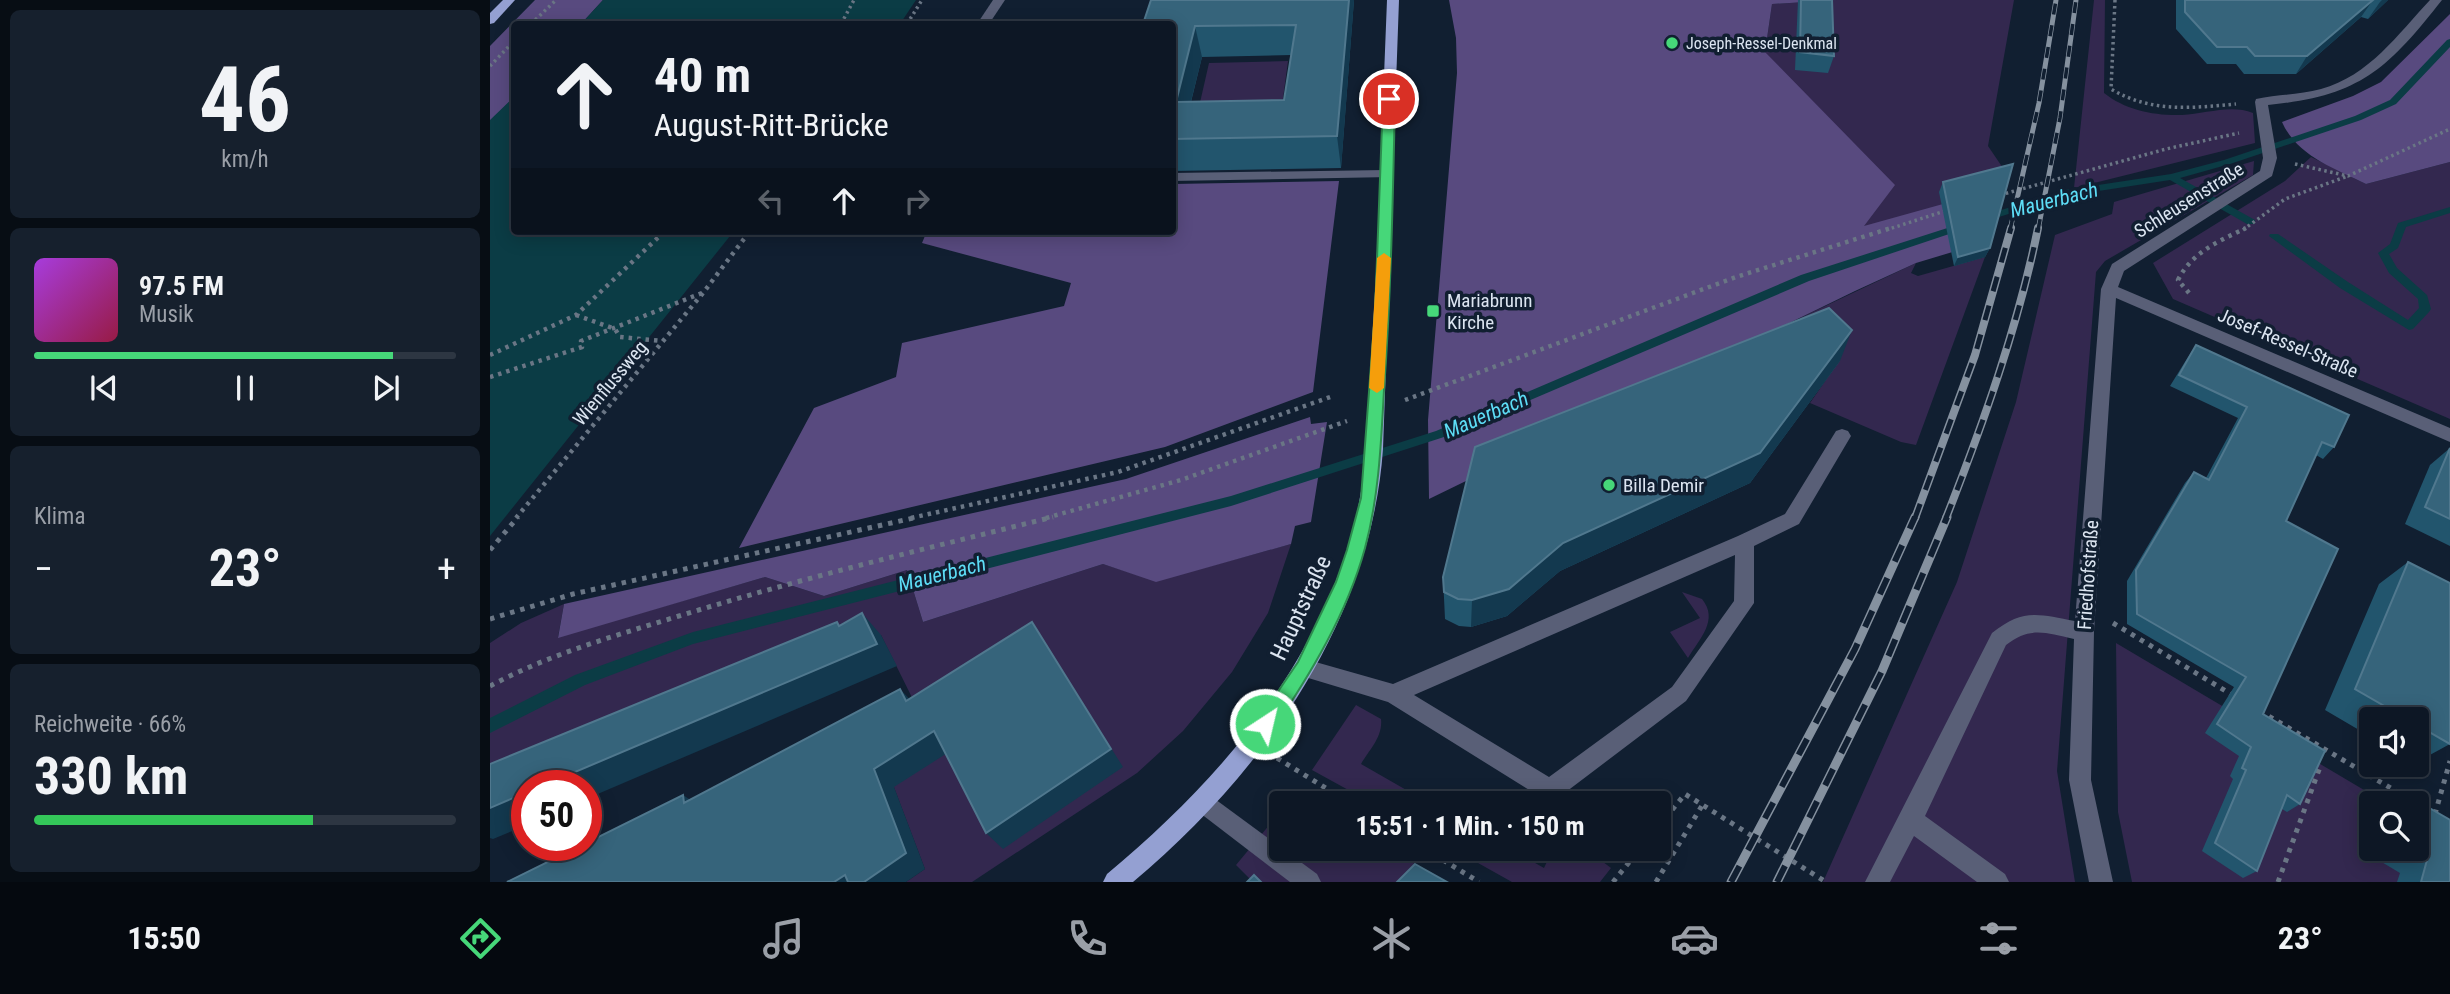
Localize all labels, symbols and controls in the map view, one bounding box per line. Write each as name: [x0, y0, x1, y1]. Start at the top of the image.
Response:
place label: Joseph-Ressel-Denkmal: [1686, 34, 1837, 53]
marker: Joseph-Ressel-Denkmal: [1664, 35, 1680, 51]
text: 46: [199, 47, 291, 153]
text: 40 m: [654, 47, 751, 104]
icon: ahead: [539, 49, 630, 140]
pin: [1359, 69, 1419, 129]
icon: arrive: [1370, 80, 1408, 118]
text: August-Ritt-Brücke: [654, 106, 889, 144]
text: km/h: [221, 146, 269, 173]
street label: Schleusenstraße: [2130, 157, 2248, 243]
water label: Mauerbach: [2008, 177, 2100, 223]
icon: left: [752, 182, 790, 220]
icon: ahead: [825, 182, 863, 220]
icon: right: [898, 182, 936, 220]
text: 97.5 FM: [139, 271, 224, 301]
place label: Mariabrunn Kirche: [1447, 289, 1532, 334]
text: Musik: [139, 301, 194, 328]
marker: Mariabrunn Kirche: [1425, 303, 1441, 319]
street label: Josef-Ressel-Straße: [2214, 303, 2362, 383]
street label: Wienflussweg: [568, 336, 652, 430]
icon: previous: [85, 369, 123, 407]
icon: pause: [226, 369, 264, 407]
icon: next: [367, 369, 405, 407]
water label: Mauerbach: [1440, 386, 1532, 444]
place label: Billa Demir: [1623, 474, 1704, 497]
marker: Billa Demir: [1601, 477, 1617, 493]
text: Klima: [34, 503, 85, 530]
street label: Friedhofstraße: [2073, 519, 2103, 631]
text: 23°: [209, 538, 281, 599]
text: −: [34, 547, 53, 591]
text: +: [437, 547, 456, 591]
water label: Mauerbach: [896, 551, 988, 597]
street label: Hauptstraße: [1265, 551, 1337, 665]
position arrow: [1228, 687, 1302, 761]
map controls: [2359, 707, 2429, 861]
button: sound: [2359, 707, 2429, 777]
text: Reichweite · 66%: [34, 711, 186, 738]
text: 330 km: [34, 746, 188, 807]
speed limit sign: 50: [511, 770, 602, 861]
button: search: [2359, 791, 2429, 861]
text: 15:51 · 1 Min. · 150 m: [1356, 811, 1584, 841]
icon: directions: [456, 914, 505, 963]
icon: music: [759, 914, 808, 963]
icon: phone: [1063, 914, 1112, 963]
icon: climate: [1367, 914, 1416, 963]
icon: car: [1670, 914, 1719, 963]
icon: filters: [1974, 914, 2023, 963]
text: 15:50: [127, 919, 201, 957]
text: 23°: [2278, 919, 2323, 957]

